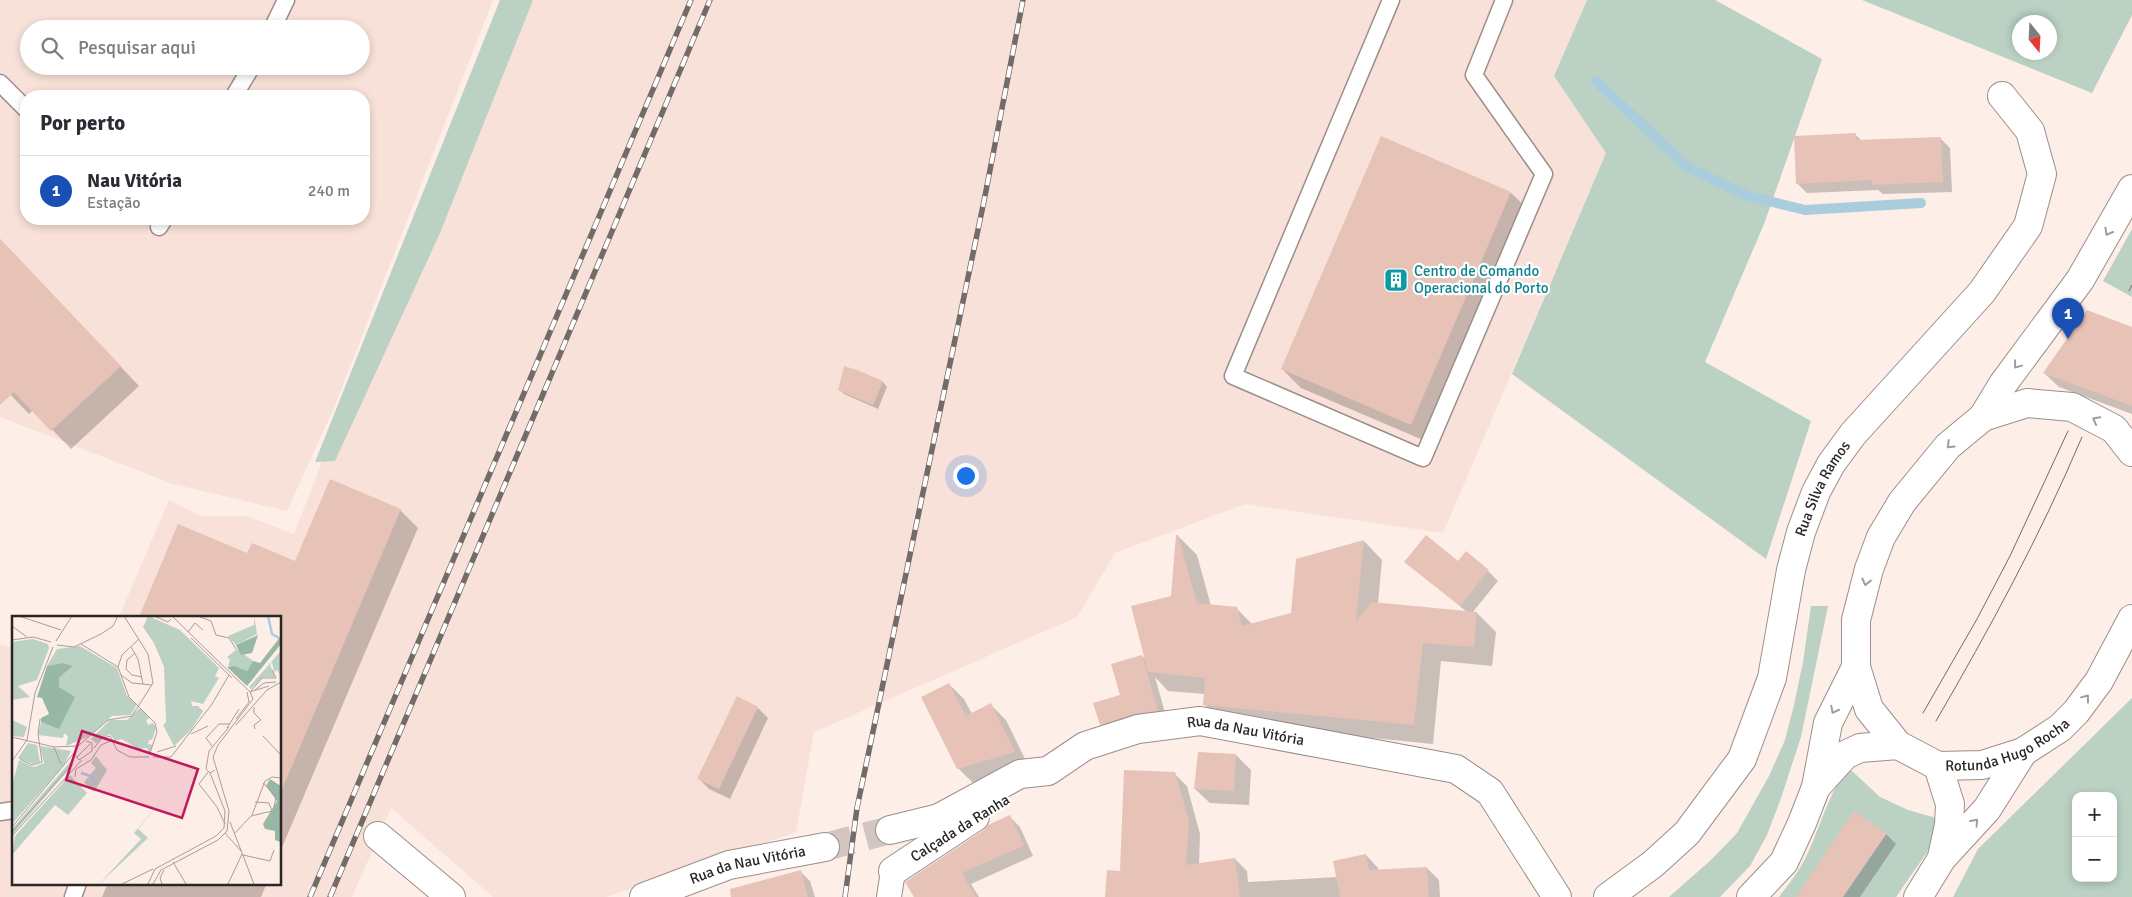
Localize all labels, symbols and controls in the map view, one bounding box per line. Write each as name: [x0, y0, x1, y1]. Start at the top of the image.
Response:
north arrow: [2012, 15, 2057, 60]
search box: [20, 20, 370, 75]
icon: search: [38, 34, 66, 62]
text: Pesquisar aqui: [78, 36, 196, 60]
text: Por perto: [40, 110, 125, 136]
text: Nau Vitória: [87, 169, 182, 193]
text: 1: [52, 181, 60, 201]
text: 240 m: [308, 181, 350, 201]
text: Estação: [87, 193, 141, 213]
one-way arrow: [2105, 226, 2115, 235]
place label: Centro de Comando Operacional do Porto: [1414, 262, 1549, 297]
building icon: Centro de Comando Operacional do Porto: [1383, 267, 1409, 293]
pin: 1: [2052, 298, 2084, 339]
one-way arrow: [2014, 359, 2022, 368]
one-way arrow: [2093, 416, 2102, 426]
street label: Rua Silva Ramos: [1791, 437, 1854, 539]
one-way arrow: [1947, 439, 1956, 448]
your location: [953, 463, 979, 489]
one-way arrow: [1861, 577, 1872, 586]
inset map: [12, 616, 281, 884]
one-way arrow: [2080, 694, 2089, 704]
one-way arrow: [1830, 705, 1840, 714]
street label: Rua da Nau Vitória: [1186, 712, 1306, 749]
street label: Rotunda Hugo Rocha: [1945, 715, 2073, 775]
street label: Calçada da Ranha: [907, 790, 1013, 866]
map controls: [2072, 792, 2117, 882]
button: +: [2072, 792, 2117, 837]
one-way arrow: [1969, 818, 1978, 827]
button: −: [2072, 837, 2117, 882]
street label: Rua da Nau Vitória: [687, 842, 807, 888]

